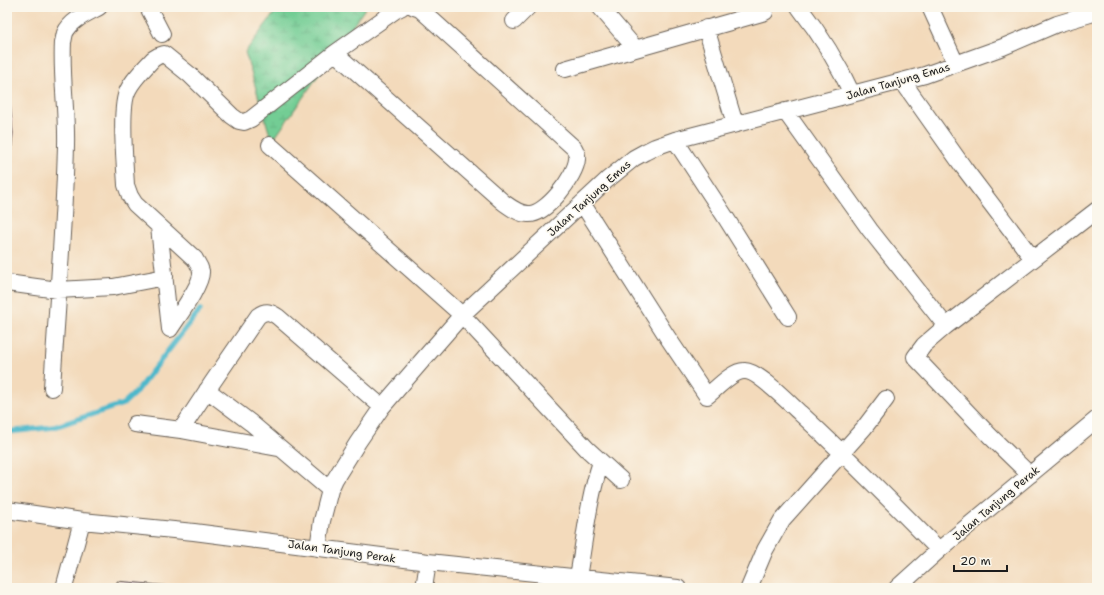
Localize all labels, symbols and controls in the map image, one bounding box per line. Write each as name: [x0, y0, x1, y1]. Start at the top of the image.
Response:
street label: Jalan Tanjung Emas: [844, 59, 952, 104]
street label: Jalan Tanjung Emas: [544, 157, 634, 240]
street label: Jalan Tanjung Perak: [950, 463, 1043, 544]
street label: Jalan Tanjung Perak: [287, 537, 397, 566]
scale bar: [954, 547, 1007, 573]
text: 20 m: [960, 553, 991, 569]

